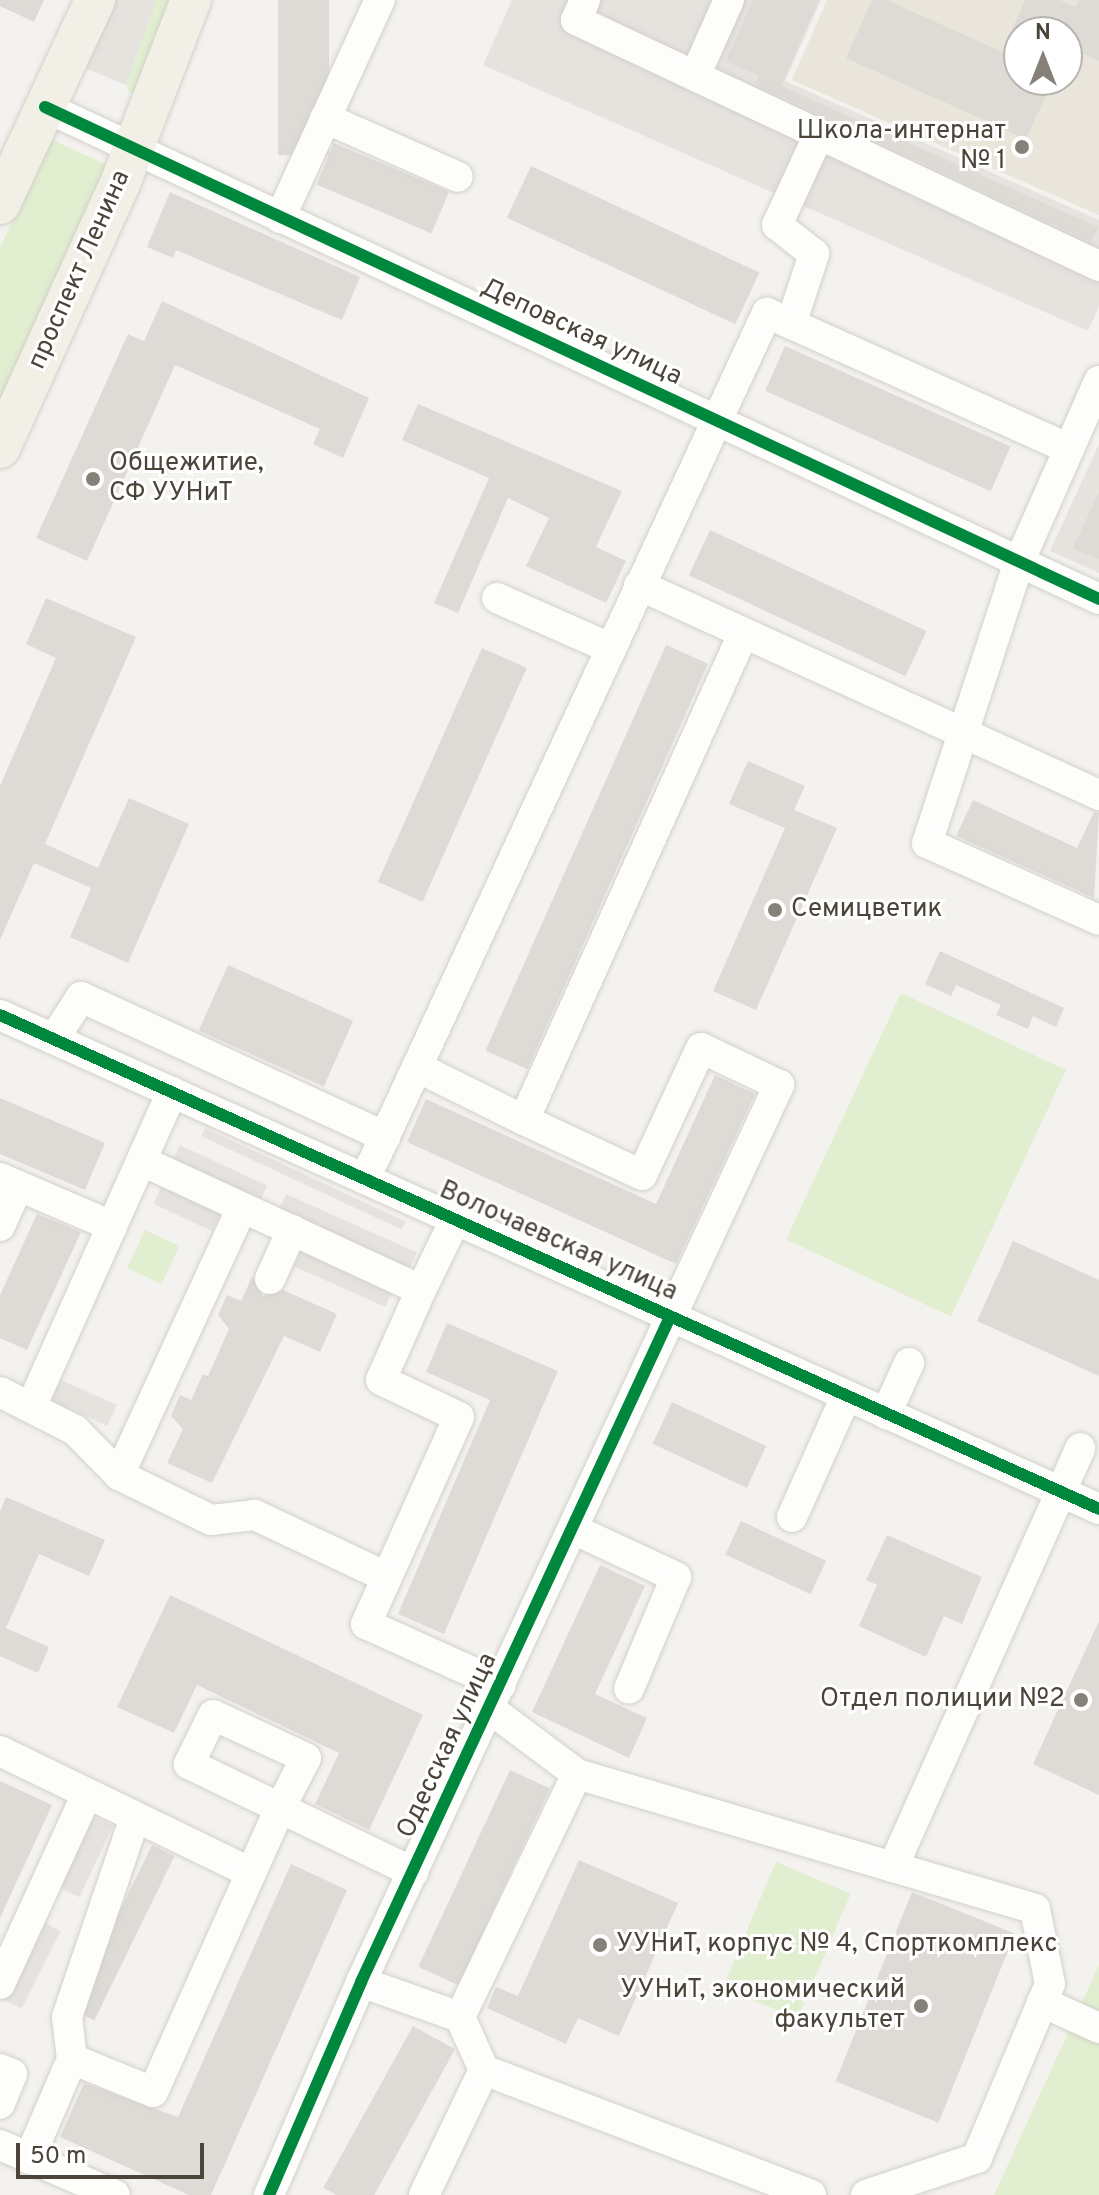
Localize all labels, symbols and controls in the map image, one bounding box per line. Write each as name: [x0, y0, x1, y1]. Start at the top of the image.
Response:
north arrow: [1003, 16, 1083, 96]
text: N: [1035, 20, 1051, 47]
place label: Школа-интернат № 1: [797, 116, 1006, 178]
marker: Школа-интернат № 1: [1013, 138, 1031, 156]
street label: проспект Ленина: [22, 166, 138, 374]
street label: Деповская улица: [476, 273, 686, 393]
place label: Общежитие, СФ УУНиТ: [109, 448, 264, 510]
marker: Общежитие, СФ УУНиТ: [84, 470, 102, 488]
place label: Семицветик: [791, 894, 942, 926]
marker: Семицветик: [766, 901, 784, 919]
street label: Волочаевская улица: [434, 1175, 682, 1309]
street label: Одесская улица: [391, 1648, 505, 1844]
place label: Отдел полиции №2: [820, 1684, 1065, 1716]
marker: Отдел полиции №2: [1072, 1691, 1090, 1709]
place label: УУНиТ, корпус № 4, Спорткомплекс: [616, 1929, 1057, 1961]
marker: УУНиТ, корпус № 4, Спорткомплекс: [591, 1936, 609, 1954]
place label: УУНиТ, экономический факультет: [620, 1975, 905, 2036]
marker: УУНиТ, экономический факультет: [912, 1997, 930, 2015]
scale bar: [20, 2127, 208, 2177]
text: 50 m: [30, 2142, 86, 2172]

